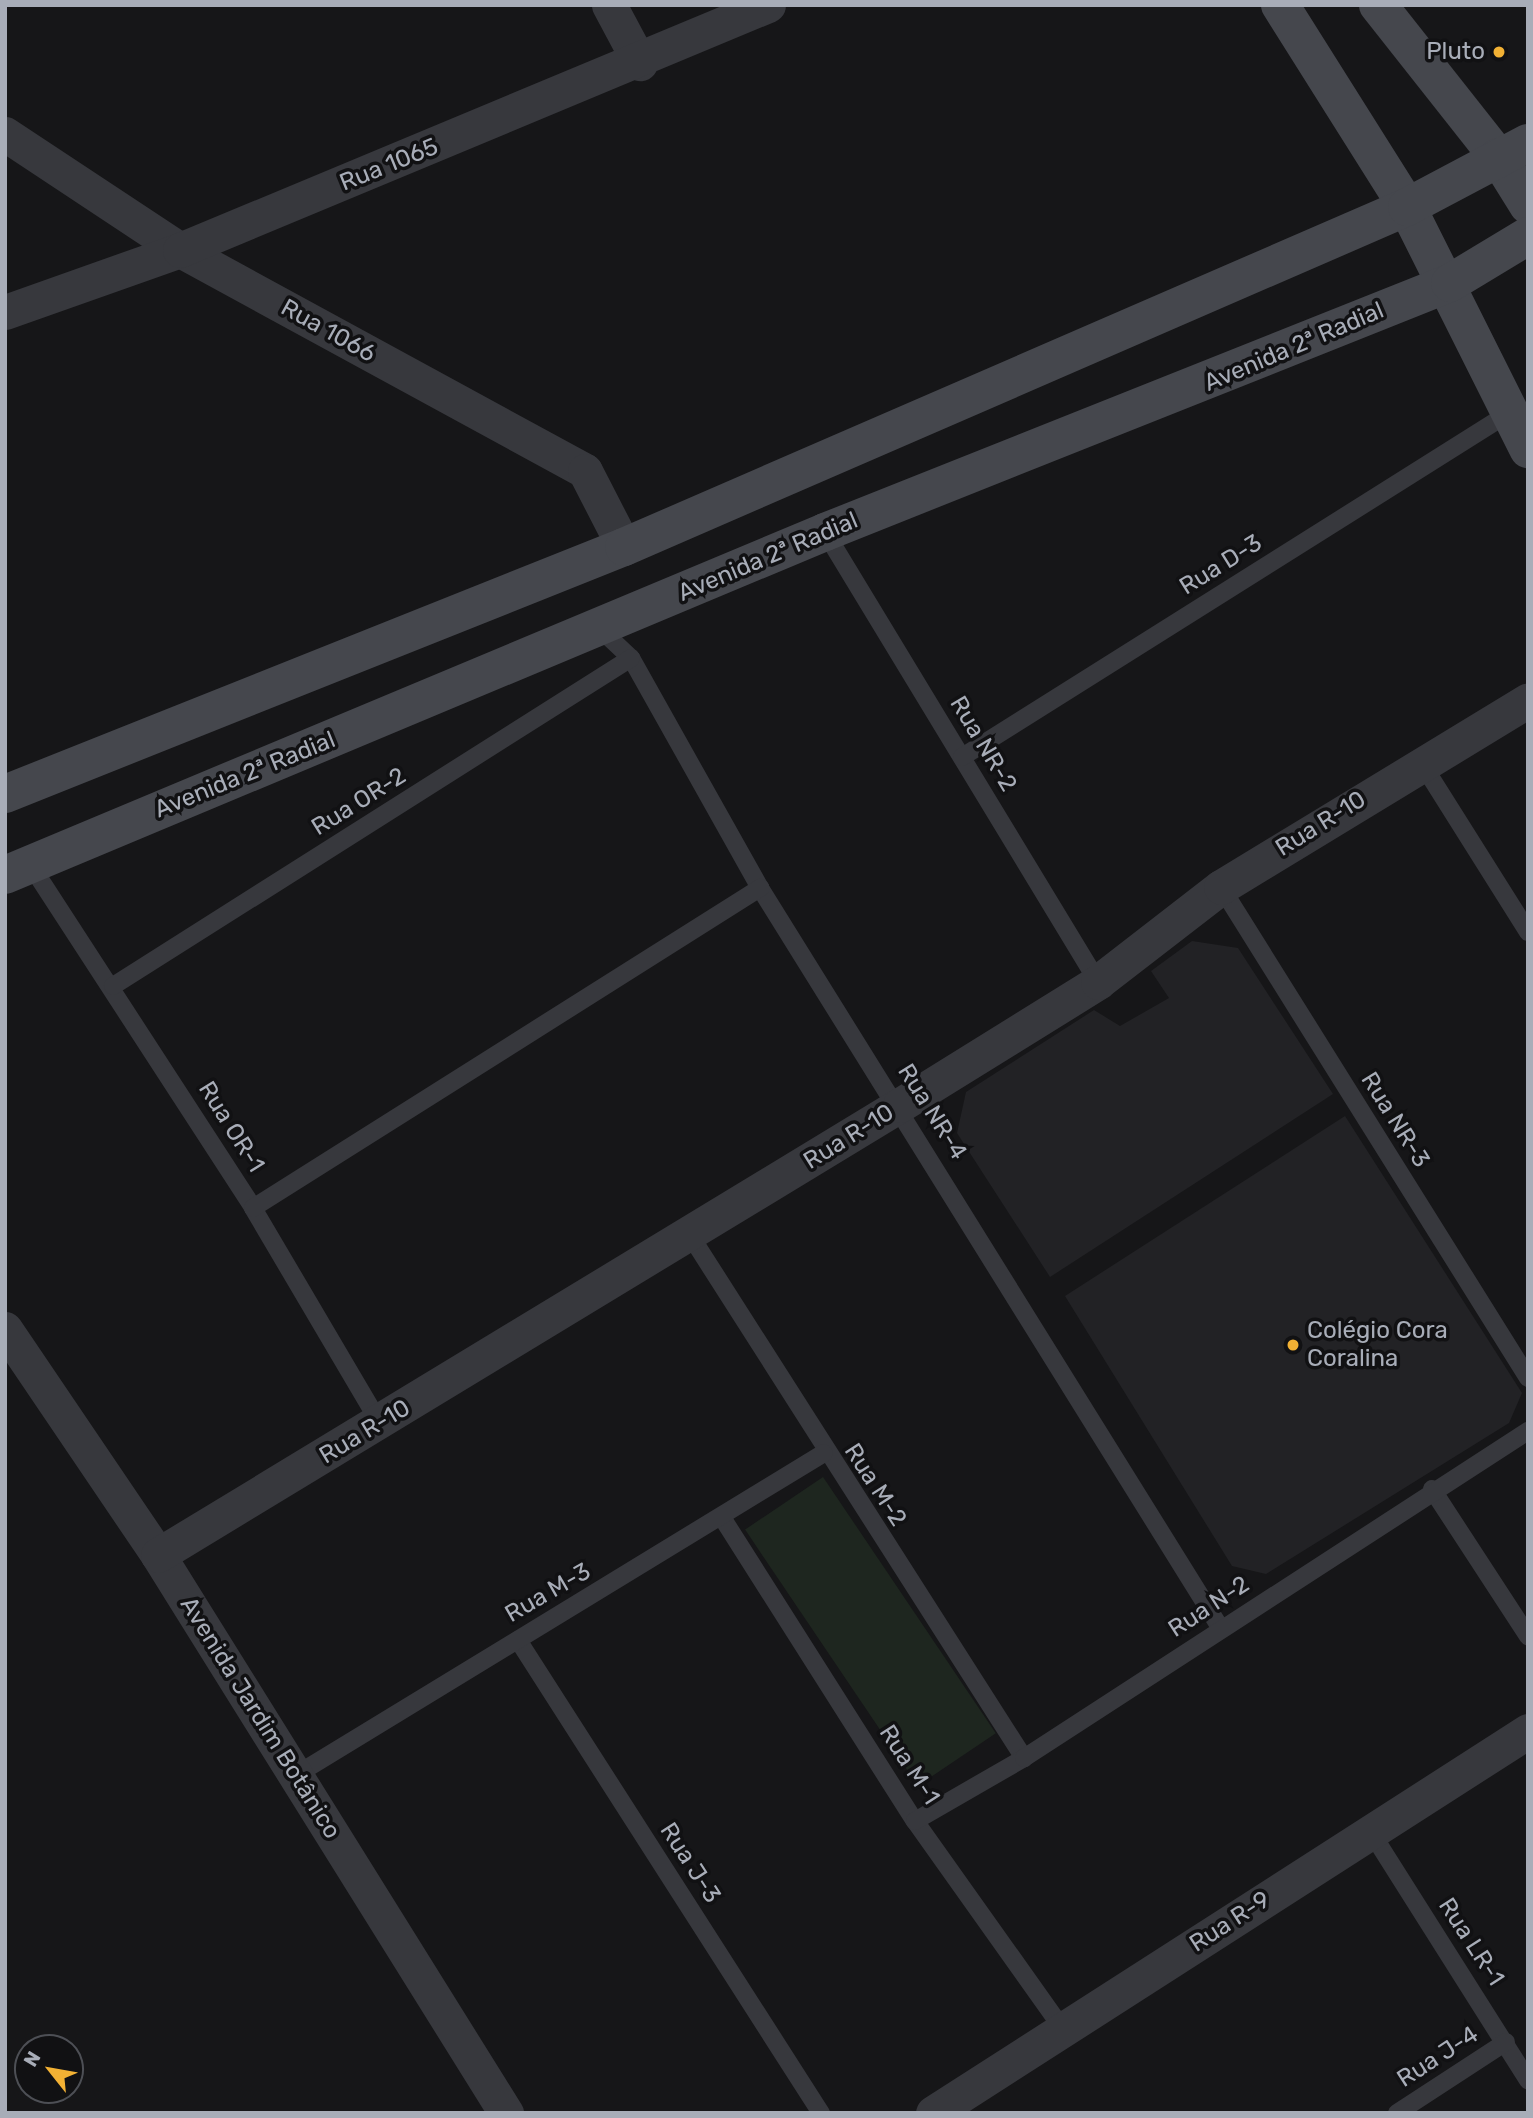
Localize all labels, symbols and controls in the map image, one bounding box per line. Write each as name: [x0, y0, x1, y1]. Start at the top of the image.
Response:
place label: Pluto: [1426, 38, 1485, 66]
marker: Pluto: [1491, 44, 1507, 60]
street label: Rua 1065: [336, 132, 442, 198]
street label: Rua 1066: [276, 293, 380, 369]
street label: Avenida 2ª Radial: [1200, 296, 1388, 398]
street label: Avenida 2ª Radial: [674, 506, 862, 608]
street label: Rua D-3: [1175, 529, 1267, 601]
street label: Rua NR-2: [943, 691, 1023, 797]
street label: Avenida 2ª Radial: [150, 726, 340, 824]
street label: Rua OR-2: [307, 762, 411, 842]
street label: Rua R-10: [1271, 785, 1371, 863]
street label: Rua NR-4: [891, 1059, 973, 1165]
street label: Rua NR-3: [1355, 1067, 1435, 1173]
street label: Rua OR-1: [192, 1076, 270, 1178]
street label: Rua R-10: [799, 1098, 899, 1176]
place label: Colégio Cora Coralina: [1307, 1317, 1448, 1373]
marker: Colégio Cora Coralina: [1285, 1337, 1301, 1353]
street label: Rua R-10: [314, 1394, 416, 1470]
street label: Rua M-2: [838, 1438, 912, 1532]
street label: Rua M-3: [500, 1557, 596, 1629]
street label: Rua N-2: [1163, 1570, 1255, 1644]
street label: Avenida Jardim Botânico: [174, 1592, 346, 1844]
street label: Rua M-1: [873, 1720, 945, 1810]
street label: Rua J-3: [653, 1817, 727, 1909]
street label: Rua R-9: [1184, 1885, 1276, 1959]
street label: Rua LR-1: [1432, 1893, 1510, 1991]
street label: Rua J-4: [1392, 2020, 1484, 2094]
north arrow: [14, 2034, 84, 2104]
text: N: [19, 2047, 46, 2071]

